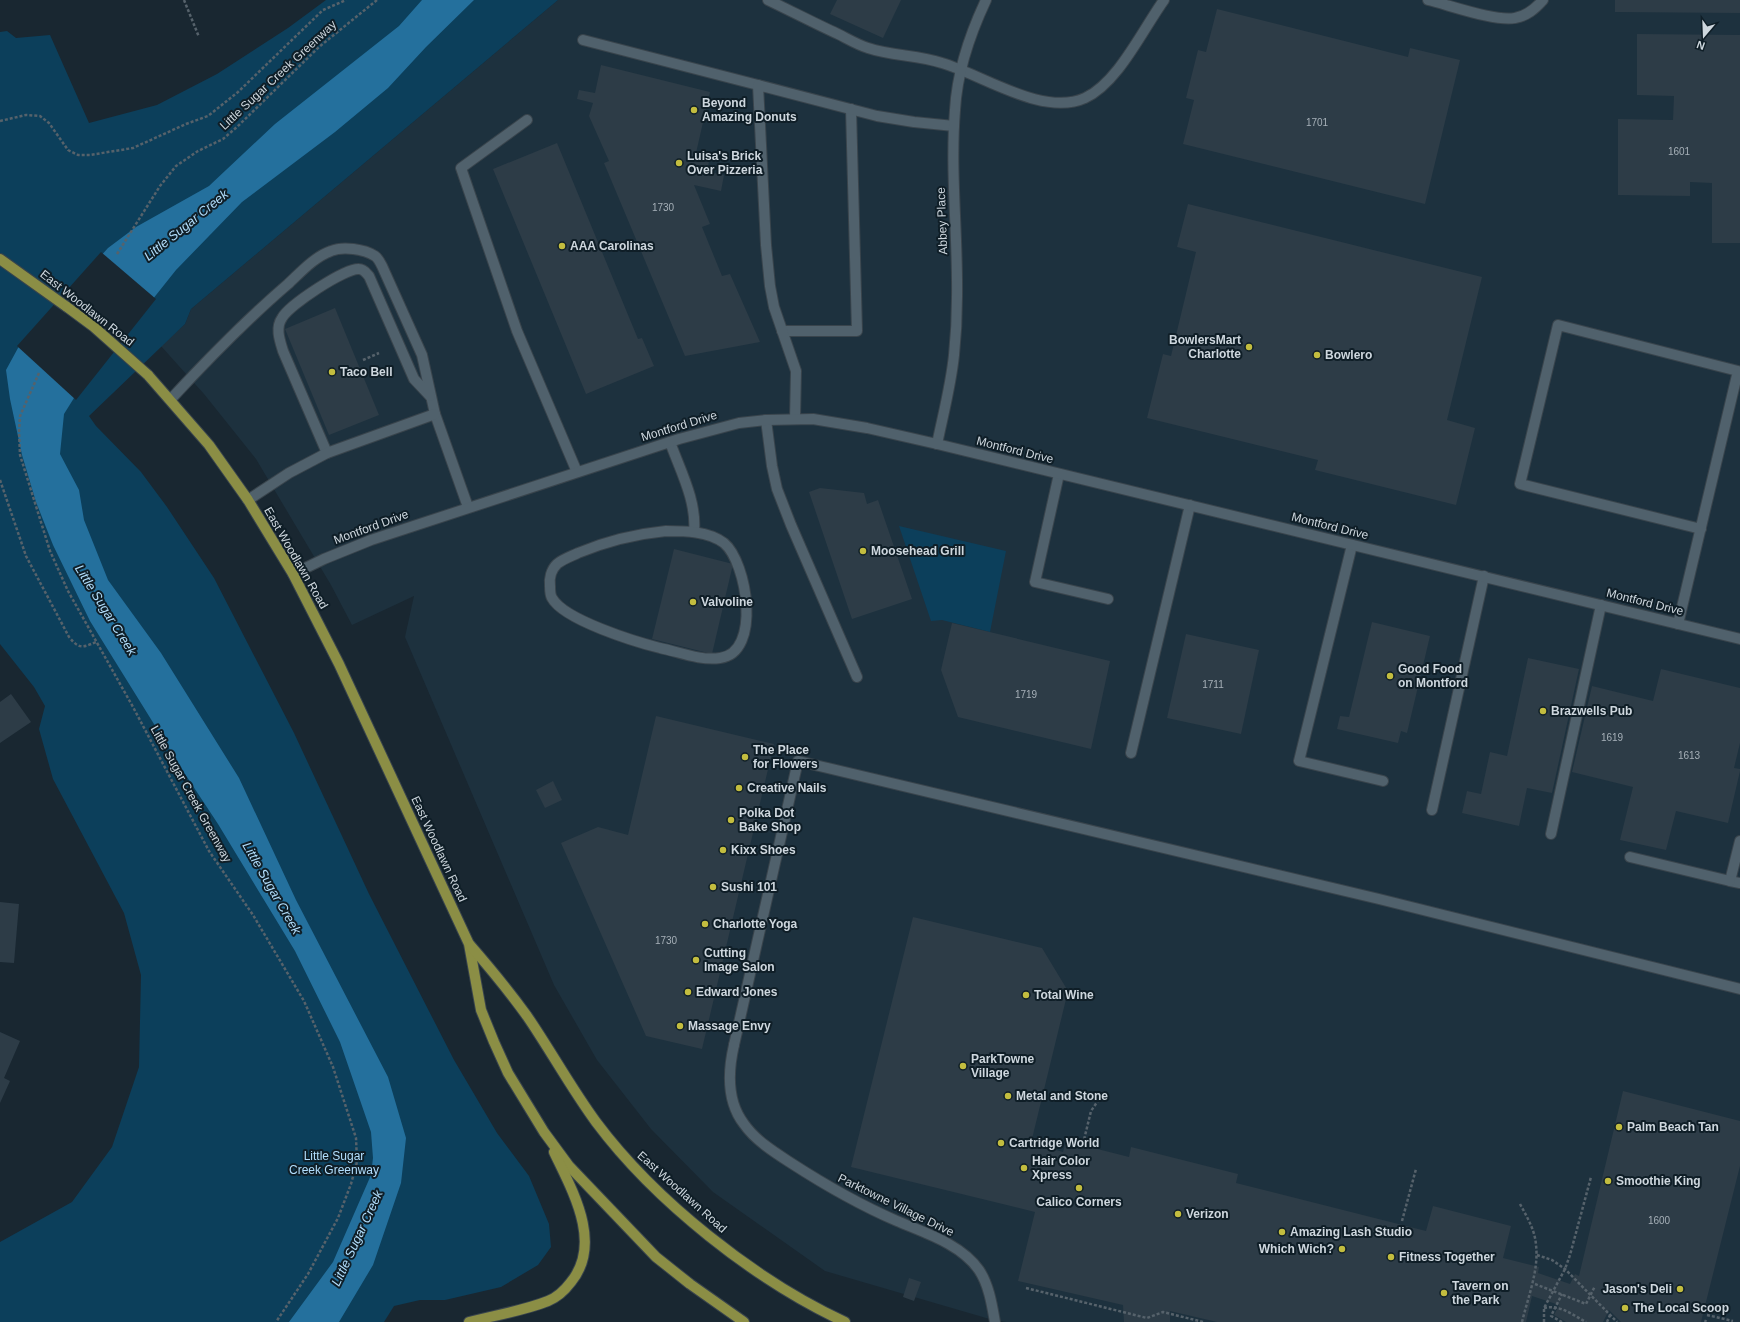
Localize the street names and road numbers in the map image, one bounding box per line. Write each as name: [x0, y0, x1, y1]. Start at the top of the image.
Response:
street label: Little Sugar Creek Greenway: [217, 17, 339, 133]
street label: Abbey Place: [934, 187, 950, 255]
street label: East Woodlawn Road: [37, 267, 137, 349]
street label: Montford Drive: [639, 408, 719, 444]
street label: Montford Drive: [975, 434, 1055, 466]
street label: East Woodlawn Road: [261, 505, 331, 611]
street label: Montford Drive: [332, 507, 411, 547]
street label: Montford Drive: [1290, 510, 1370, 542]
street label: Montford Drive: [1605, 586, 1685, 618]
street label: Little Sugar Creek Greenway: [148, 723, 234, 865]
street label: East Woodlawn Road: [408, 794, 470, 904]
street label: East Woodlawn Road: [635, 1148, 729, 1236]
street label: Parktowne Village Drive: [836, 1171, 957, 1239]

